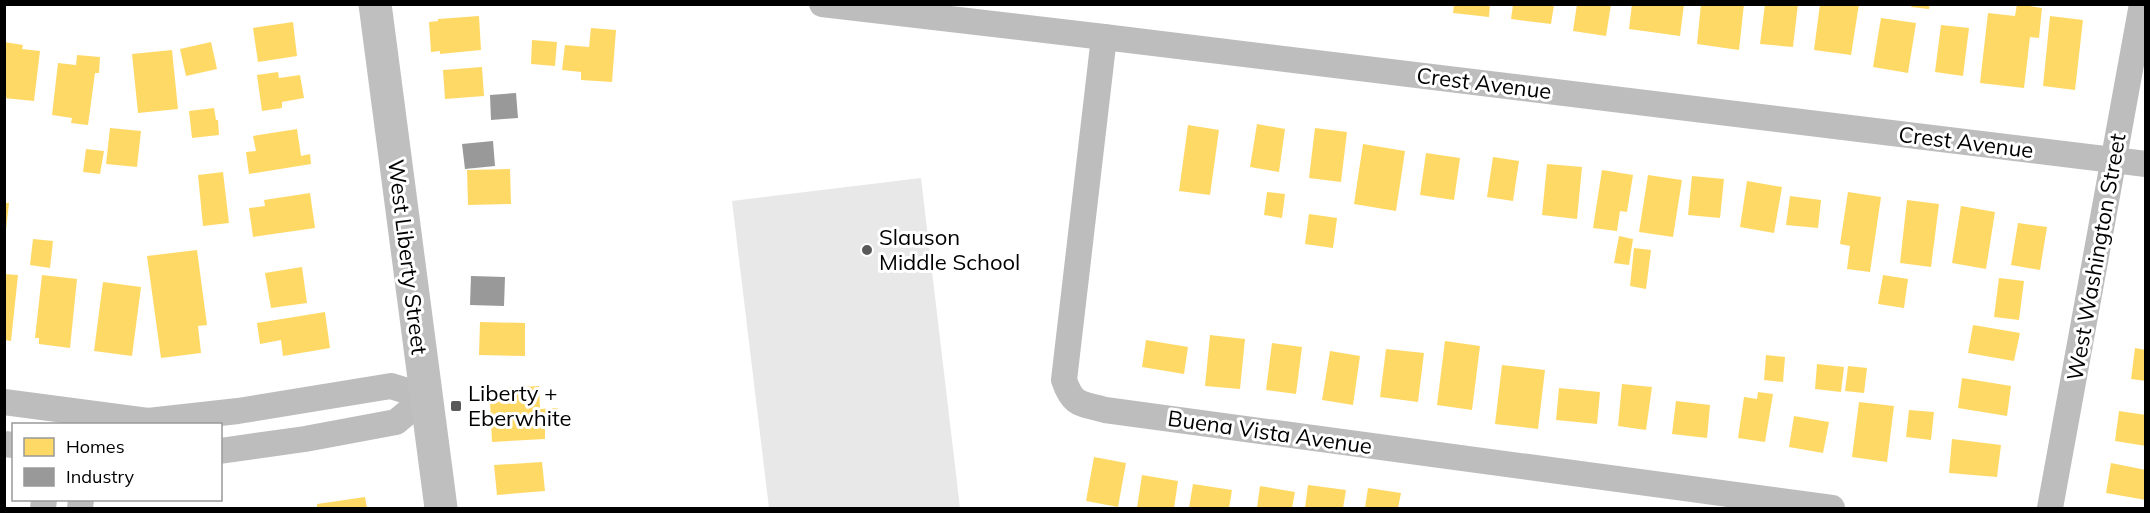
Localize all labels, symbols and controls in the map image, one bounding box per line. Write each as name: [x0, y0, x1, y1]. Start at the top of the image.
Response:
street label: Crest Avenue: [1415, 61, 1553, 105]
street label: Crest Avenue: [1897, 120, 2035, 164]
street label: West Washington Street: [2060, 131, 2132, 383]
street label: West Liberty Street: [382, 158, 434, 356]
place label: Slauson Middle School: [879, 223, 1020, 276]
marker: Slauson Middle School: [860, 243, 874, 257]
place label: Liberty + Eberwhite: [468, 379, 572, 432]
marker: Liberty + Eberwhite: [449, 399, 463, 413]
street label: Buena Vista Avenue: [1166, 404, 1374, 460]
legend: [12, 423, 222, 501]
text: Homes: [66, 435, 125, 458]
text: Industry: [66, 465, 135, 488]

